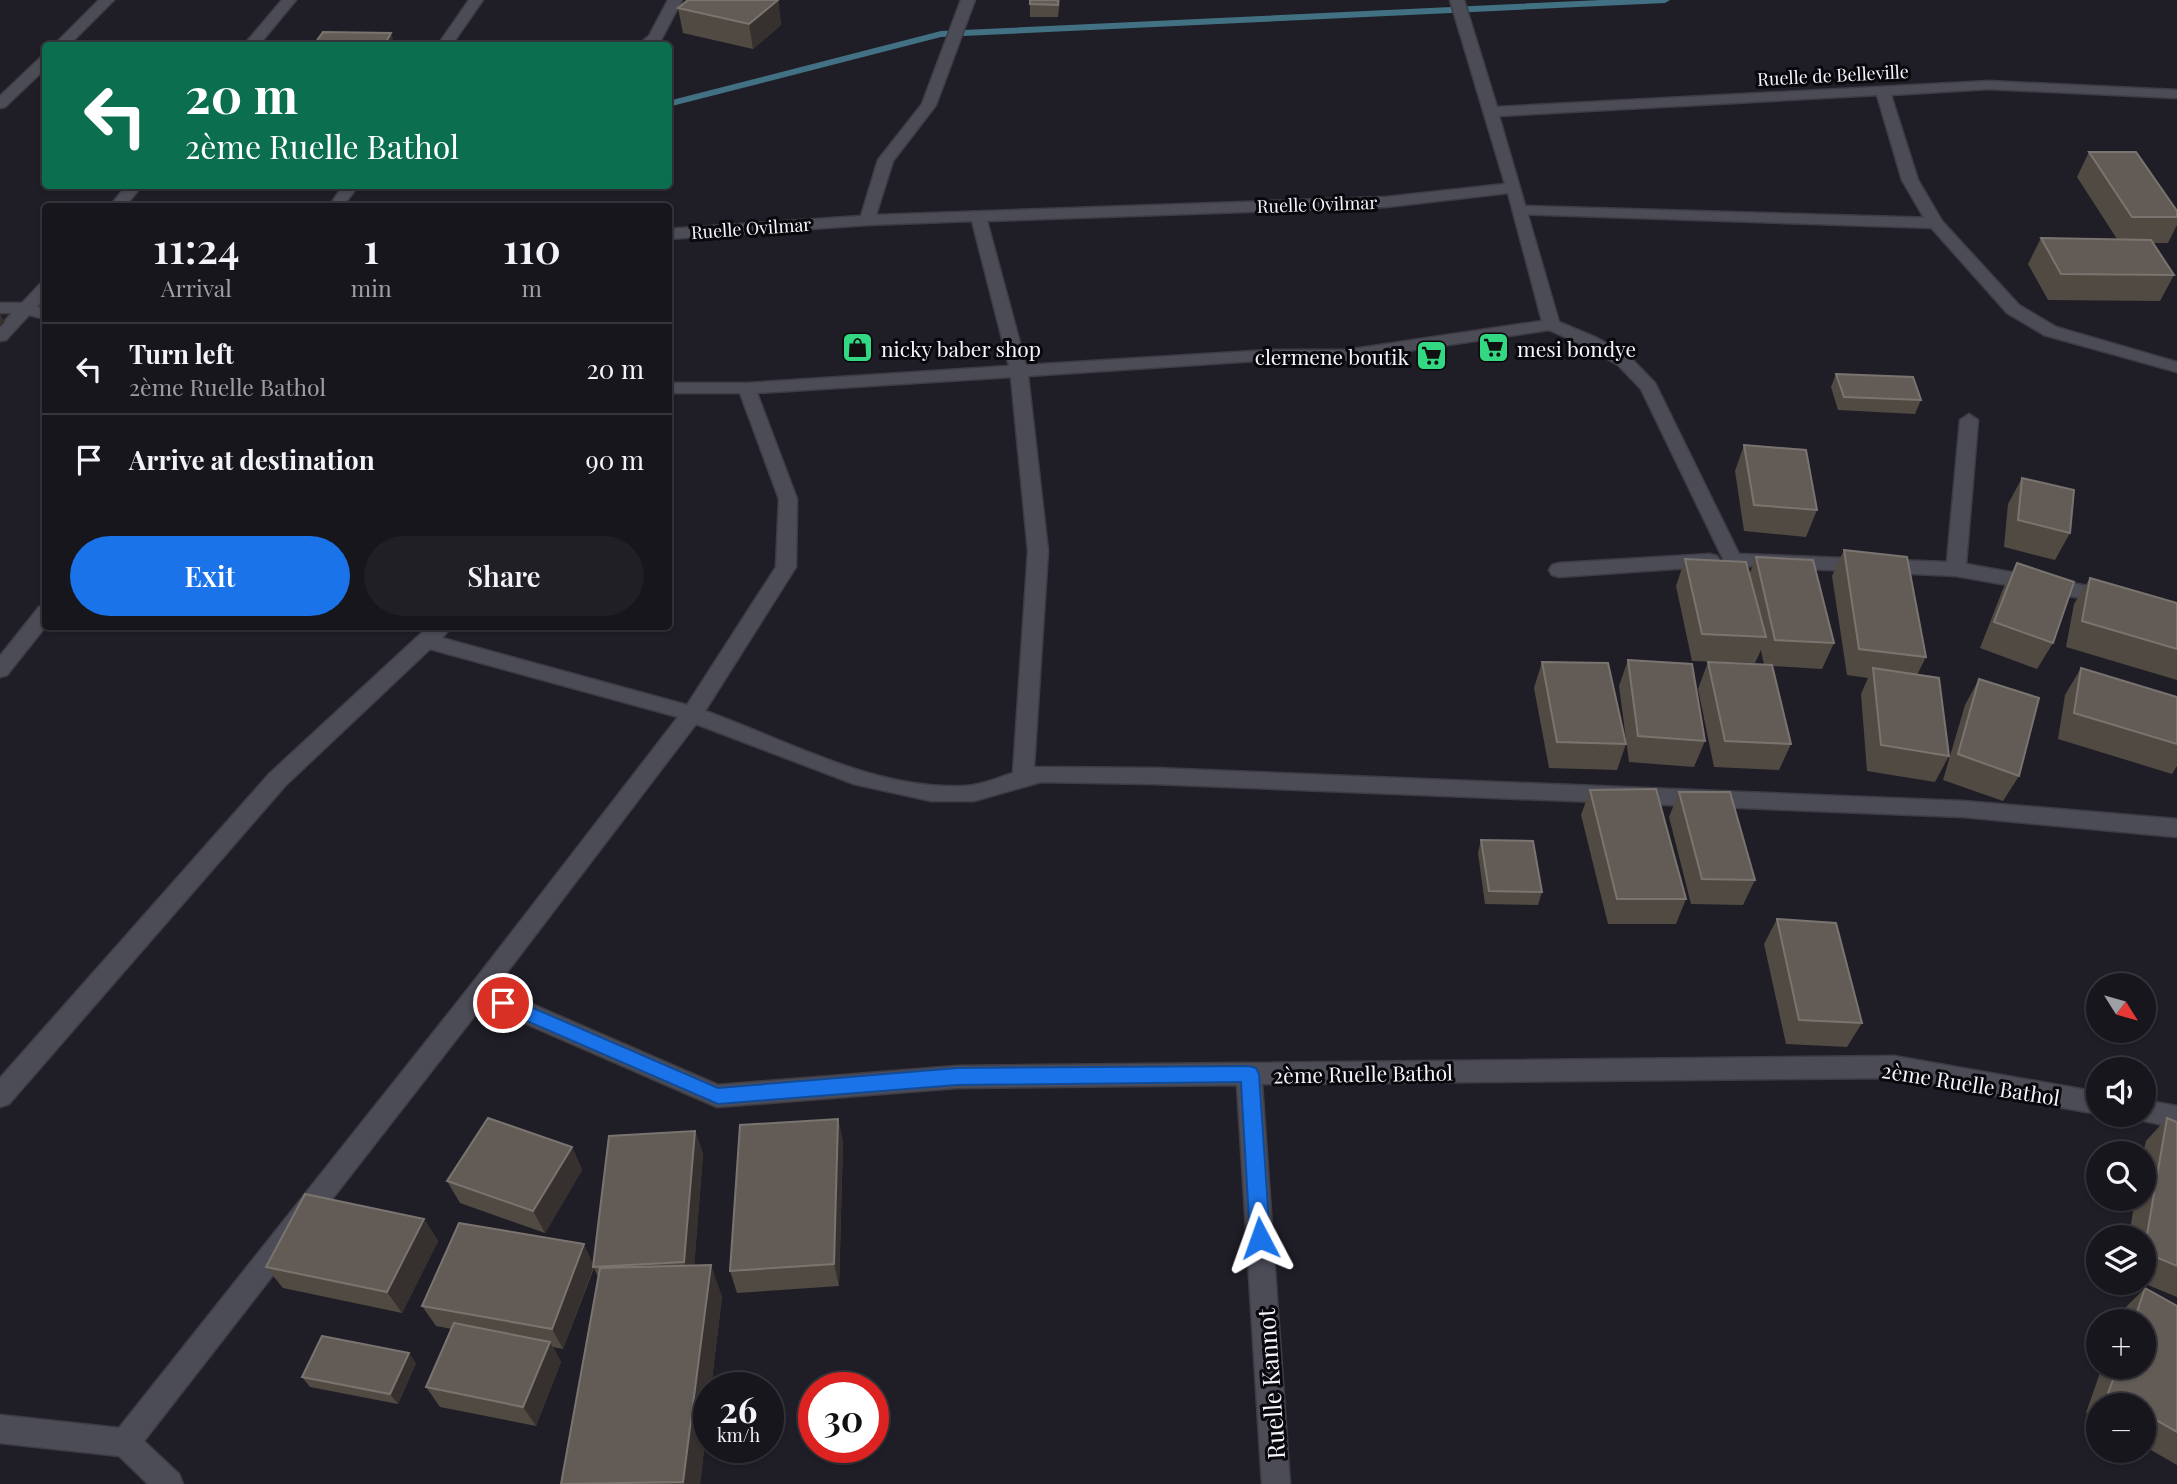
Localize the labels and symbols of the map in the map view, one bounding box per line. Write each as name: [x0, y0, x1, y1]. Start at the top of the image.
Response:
street label: Ruelle de Belleville: [1757, 59, 1909, 91]
street label: Ruelle Ovilmar: [1256, 190, 1378, 218]
street label: Ruelle Ovilmar: [690, 212, 812, 244]
shop icon: nicky baber shop: [841, 331, 875, 365]
supermarket icon: mesi bondye: [1477, 331, 1511, 365]
place label: nicky baber shop: [881, 334, 1041, 362]
place label: mesi bondye: [1517, 334, 1636, 362]
supermarket icon: clermene boutik: [1415, 339, 1449, 373]
place label: clermene boutik: [1255, 342, 1409, 370]
pin: [473, 973, 533, 1033]
north arrow: [2086, 973, 2156, 1043]
street label: 2ème Ruelle Bathol: [1880, 1055, 2062, 1111]
street label: 2ème Ruelle Bathol: [1273, 1057, 1453, 1089]
position arrow: [1223, 1201, 1297, 1275]
street label: Ruelle Kannot: [1249, 1307, 1291, 1461]
speed limit sign: 30: [798, 1372, 889, 1463]

